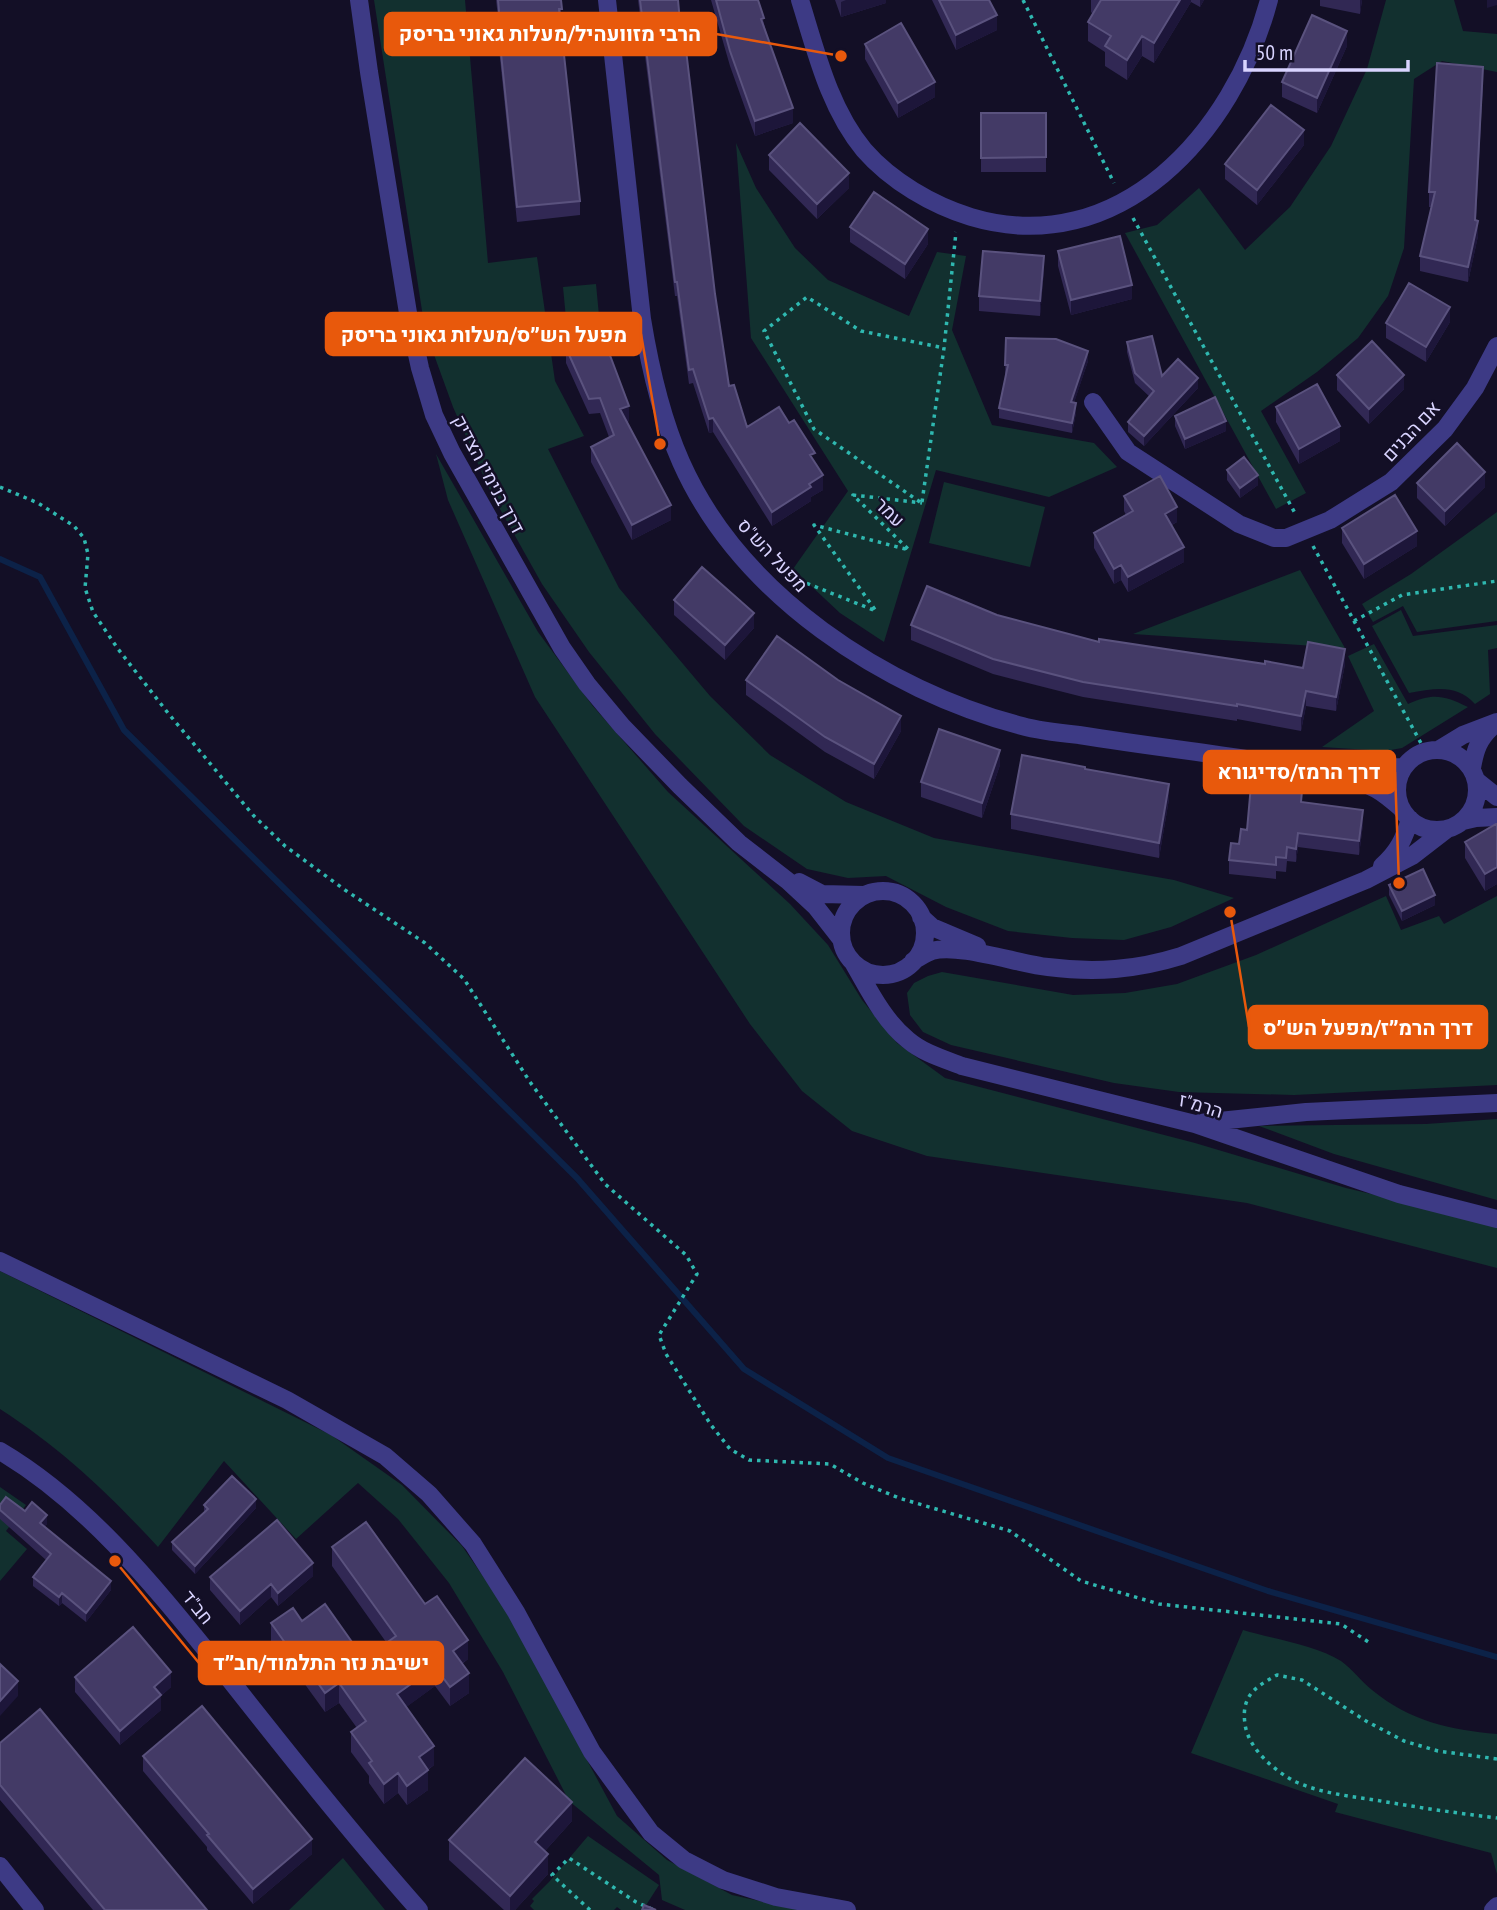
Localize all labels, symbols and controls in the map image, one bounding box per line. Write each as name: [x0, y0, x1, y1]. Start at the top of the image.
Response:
callout: הרבי מזוועהיל/מעלות גאוני בריסק: [385, 13, 716, 55]
text: הרבי מזוועהיל/מעלות גאוני בריסק: [399, 20, 701, 47]
scale bar: [1245, 28, 1408, 72]
text: 50 m: [1256, 39, 1293, 66]
callout: מפעל הש״ס/מעלות גאוני בריסק: [326, 313, 641, 355]
text: מפעל הש״ס/מעלות גאוני בריסק: [341, 321, 627, 348]
street label: אם הבנים: [1377, 396, 1445, 466]
street label: דרך בנימין הצדיק: [448, 410, 531, 538]
street label: עמר: [870, 492, 910, 532]
street label: מפעל הש"ס: [733, 513, 813, 597]
callout: דרך הרמז/סדיגורא: [1204, 751, 1395, 793]
text: דרך הרמז/סדיגורא: [1217, 758, 1381, 785]
callout: דרך הרמ״ז/מפעל הש״ס: [1249, 1006, 1487, 1048]
text: דרך הרמ״ז/מפעל הש״ס: [1263, 1014, 1473, 1041]
street label: הרמ"ז: [1176, 1087, 1226, 1123]
street label: חב"ד: [177, 1585, 219, 1629]
callout: ישיבת נזר התלמוד/חב״ד: [199, 1642, 443, 1684]
text: ישיבת נזר התלמוד/חב״ד: [213, 1649, 429, 1676]

